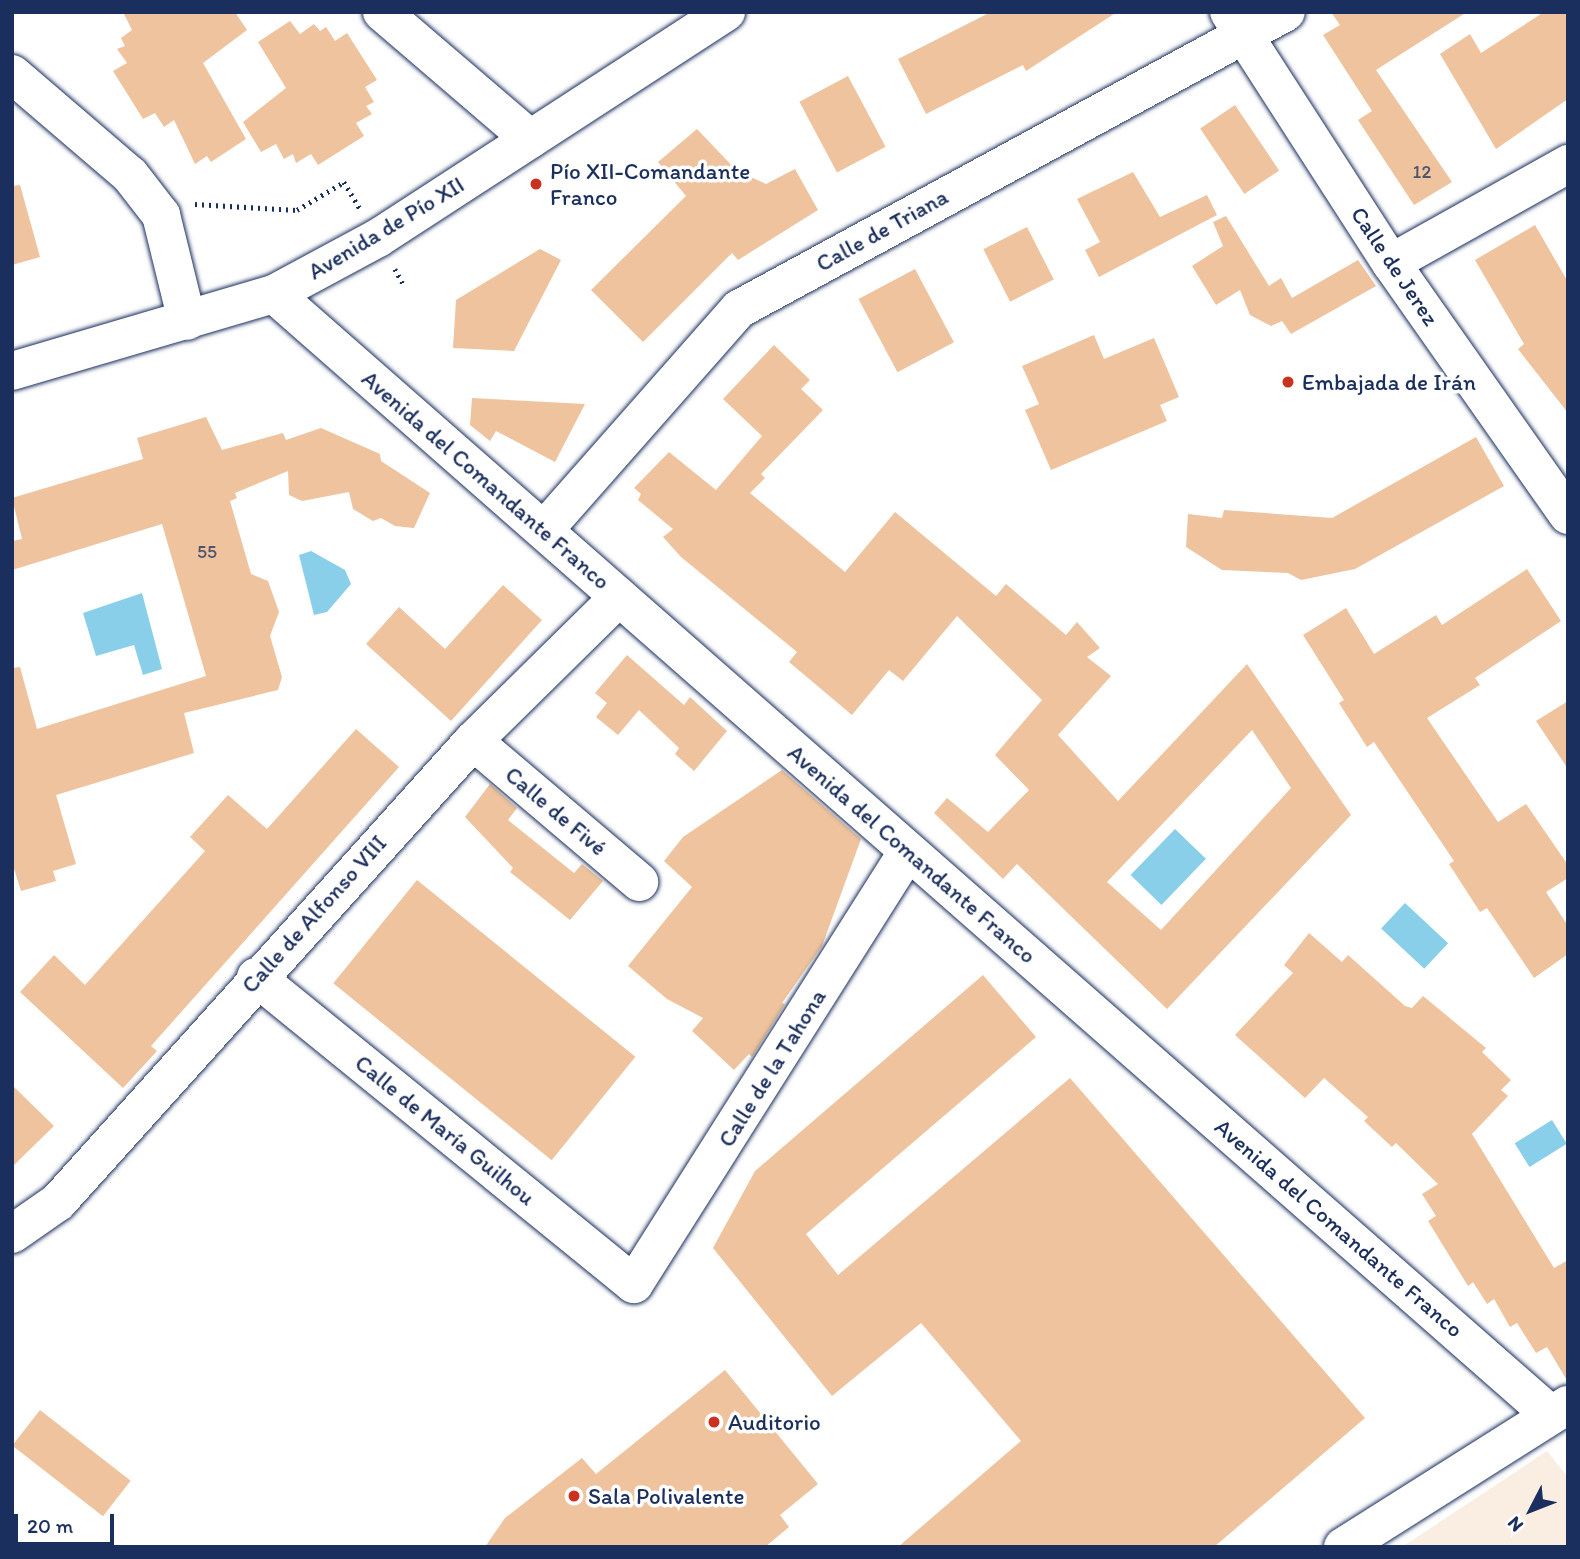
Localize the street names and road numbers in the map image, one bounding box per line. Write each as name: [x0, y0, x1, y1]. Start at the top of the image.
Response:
street label: Avenida de Pío XII: [303, 170, 469, 286]
street label: Calle de Triana: [811, 182, 953, 278]
street label: Calle de Jerez: [1345, 201, 1445, 331]
street label: Avenida del Comandante Franco: [357, 365, 615, 595]
street label: Avenida del Comandante Franco: [783, 739, 1041, 969]
street label: Calle de Fivé: [500, 761, 612, 861]
street label: Calle de Alfonso VIII: [236, 829, 392, 999]
street label: Calle de la Tahona: [713, 985, 831, 1151]
street label: Calle de María Guilhou: [350, 1049, 540, 1211]
street label: Avenida del Comandante Franco: [1210, 1113, 1468, 1343]

